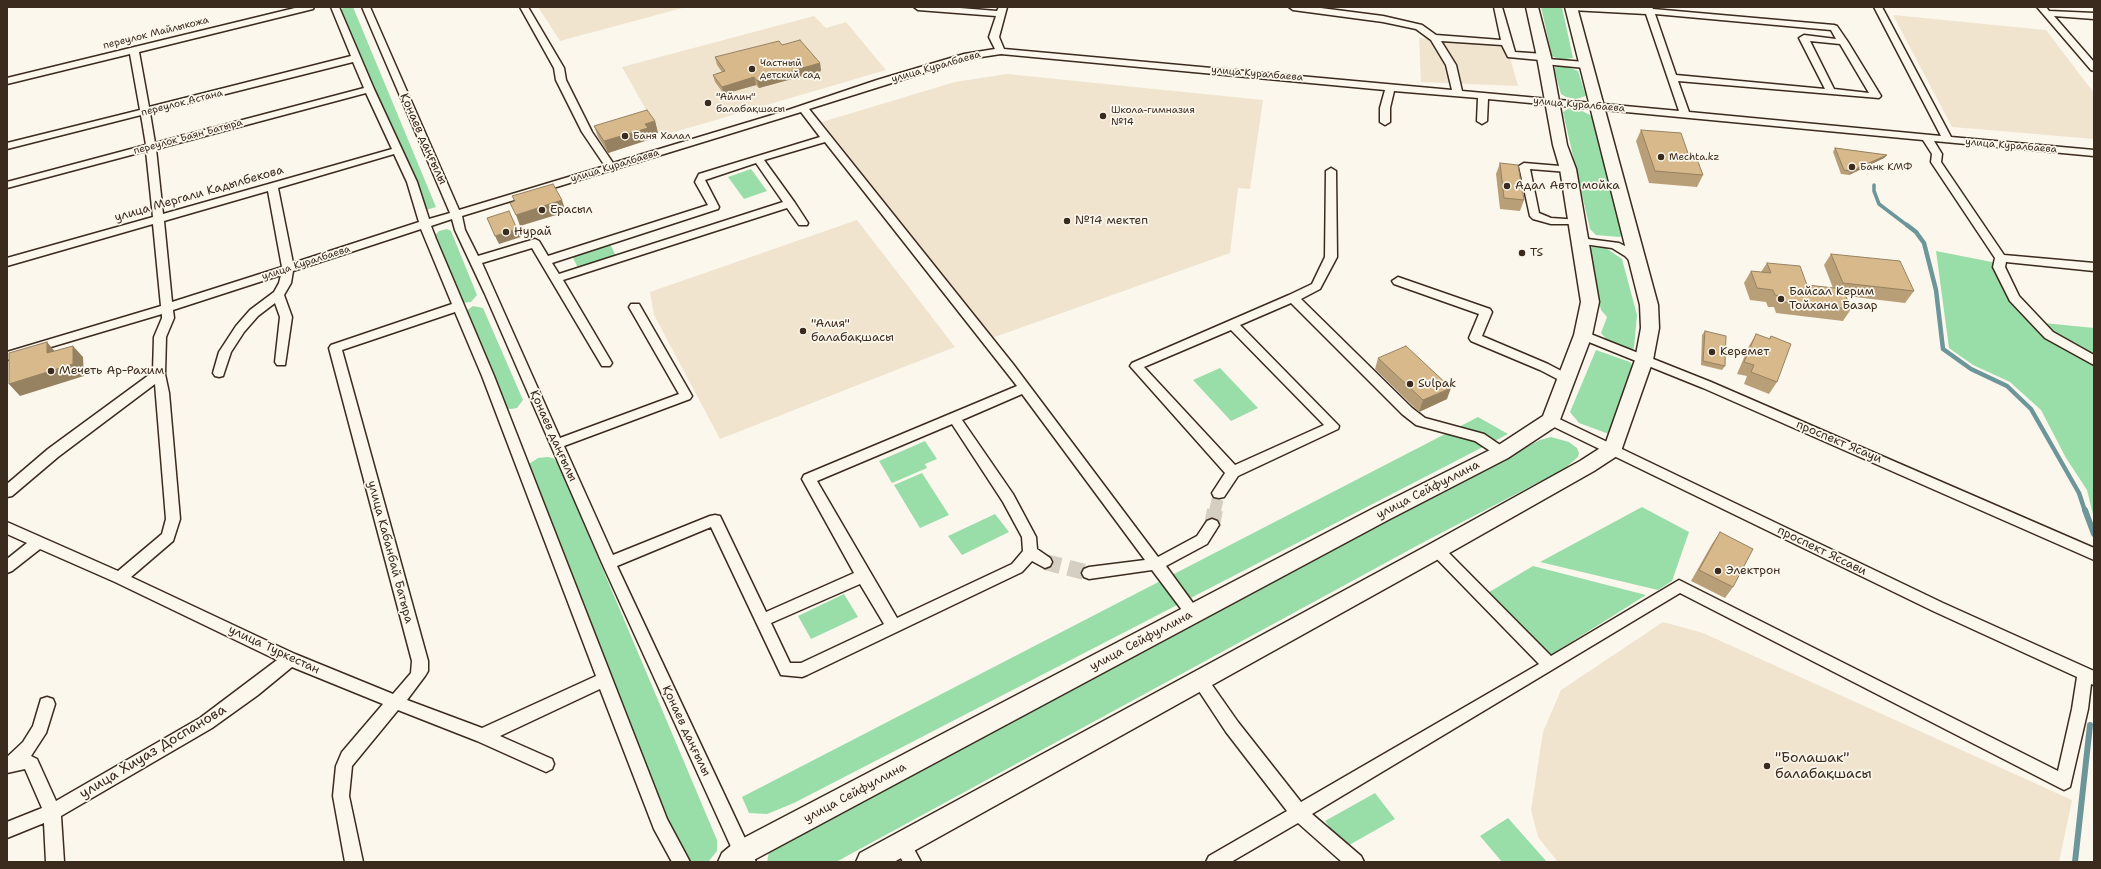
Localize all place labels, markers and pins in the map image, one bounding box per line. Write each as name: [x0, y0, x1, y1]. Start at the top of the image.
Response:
place label: Частный детский сад: [760, 57, 820, 80]
marker: Частный детский сад: [747, 64, 757, 74]
place label: "Айлин" балабақшасы: [716, 91, 785, 114]
marker: "Айлин" балабақшасы: [703, 98, 713, 108]
place label: Школа-гимназия №14: [1111, 104, 1195, 128]
marker: Школа-гимназия №14: [1098, 111, 1108, 121]
place label: Баня Халал: [633, 130, 690, 142]
marker: Баня Халал: [620, 131, 630, 141]
place label: Mechta.kz: [1669, 151, 1719, 163]
marker: Mechta.kz: [1656, 152, 1666, 162]
place label: Банк КМФ: [1860, 161, 1912, 173]
marker: Банк КМФ: [1847, 162, 1857, 172]
place label: Адал Авто мойка: [1515, 179, 1620, 193]
marker: Адал Авто мойка: [1502, 181, 1512, 191]
place label: Ерасыл: [550, 203, 592, 217]
marker: Ерасыл: [537, 205, 547, 215]
place label: №14 мектеп: [1075, 214, 1148, 228]
marker: №14 мектеп: [1062, 216, 1072, 226]
place label: Нурай: [514, 225, 552, 239]
marker: Нурай: [501, 227, 511, 237]
place label: TS: [1530, 246, 1543, 260]
marker: TS: [1517, 248, 1527, 258]
place label: Байсал Керим Тойхана Базар: [1789, 285, 1878, 313]
marker: Байсал Керим Тойхана Базар: [1776, 294, 1786, 304]
place label: "Алия" балабақшасы: [811, 317, 894, 345]
marker: "Алия" балабақшасы: [798, 326, 808, 336]
place label: Керемет: [1720, 345, 1769, 359]
marker: Керемет: [1707, 347, 1717, 357]
place label: Мечеть Ар-Рахим: [59, 364, 164, 378]
marker: Мечеть Ар-Рахим: [46, 366, 56, 376]
place label: Sulpak: [1418, 377, 1456, 391]
marker: Sulpak: [1405, 379, 1415, 389]
place label: Электрон: [1726, 564, 1780, 578]
marker: Электрон: [1713, 566, 1723, 576]
place label: "Болашак" балабақшасы: [1775, 750, 1872, 782]
marker: "Болашак" балабақшасы: [1762, 761, 1772, 771]

